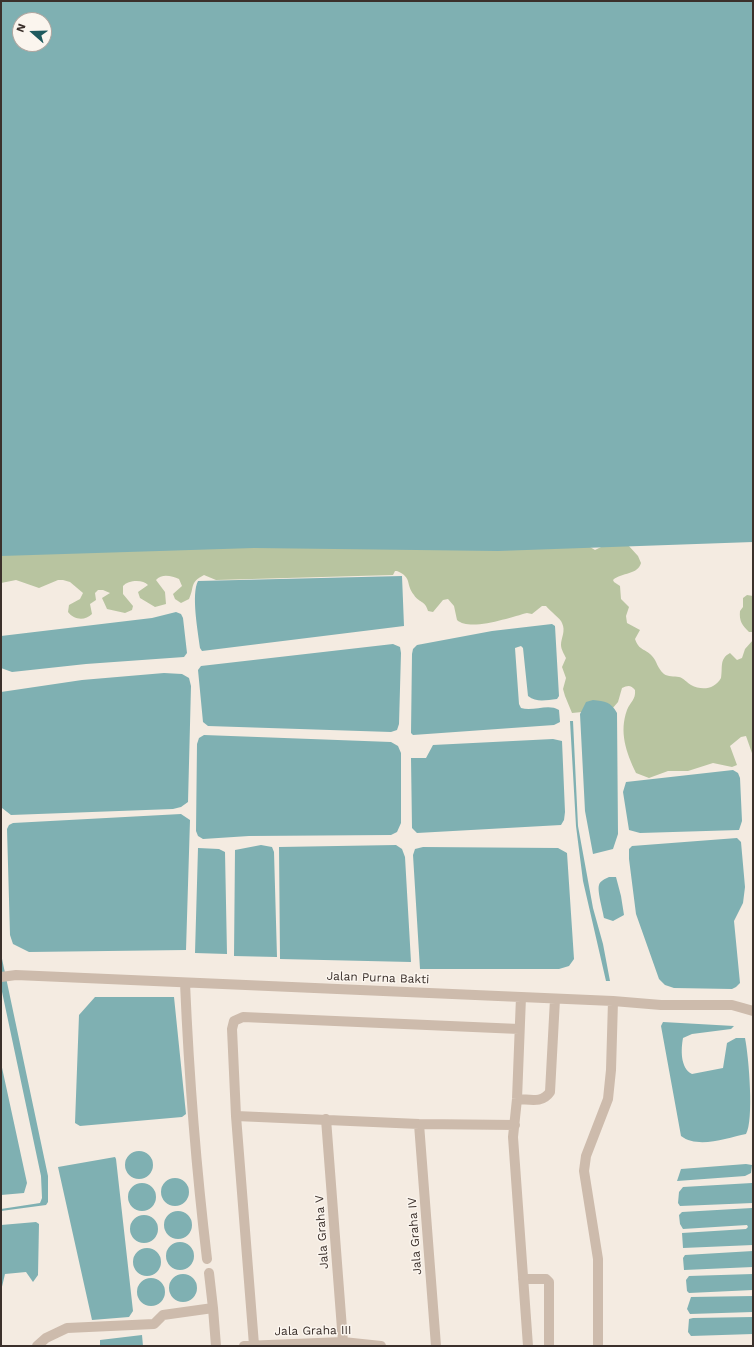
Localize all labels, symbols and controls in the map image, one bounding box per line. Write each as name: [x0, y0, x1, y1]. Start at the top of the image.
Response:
north arrow: [12, 12, 52, 52]
text: N: [14, 22, 29, 34]
street label: Jalan Purna Bakti: [326, 969, 430, 987]
street label: Jala Graha V: [312, 1194, 332, 1270]
street label: Jala Graha IV: [405, 1197, 425, 1275]
street label: Jala Graha III: [274, 1323, 352, 1339]

